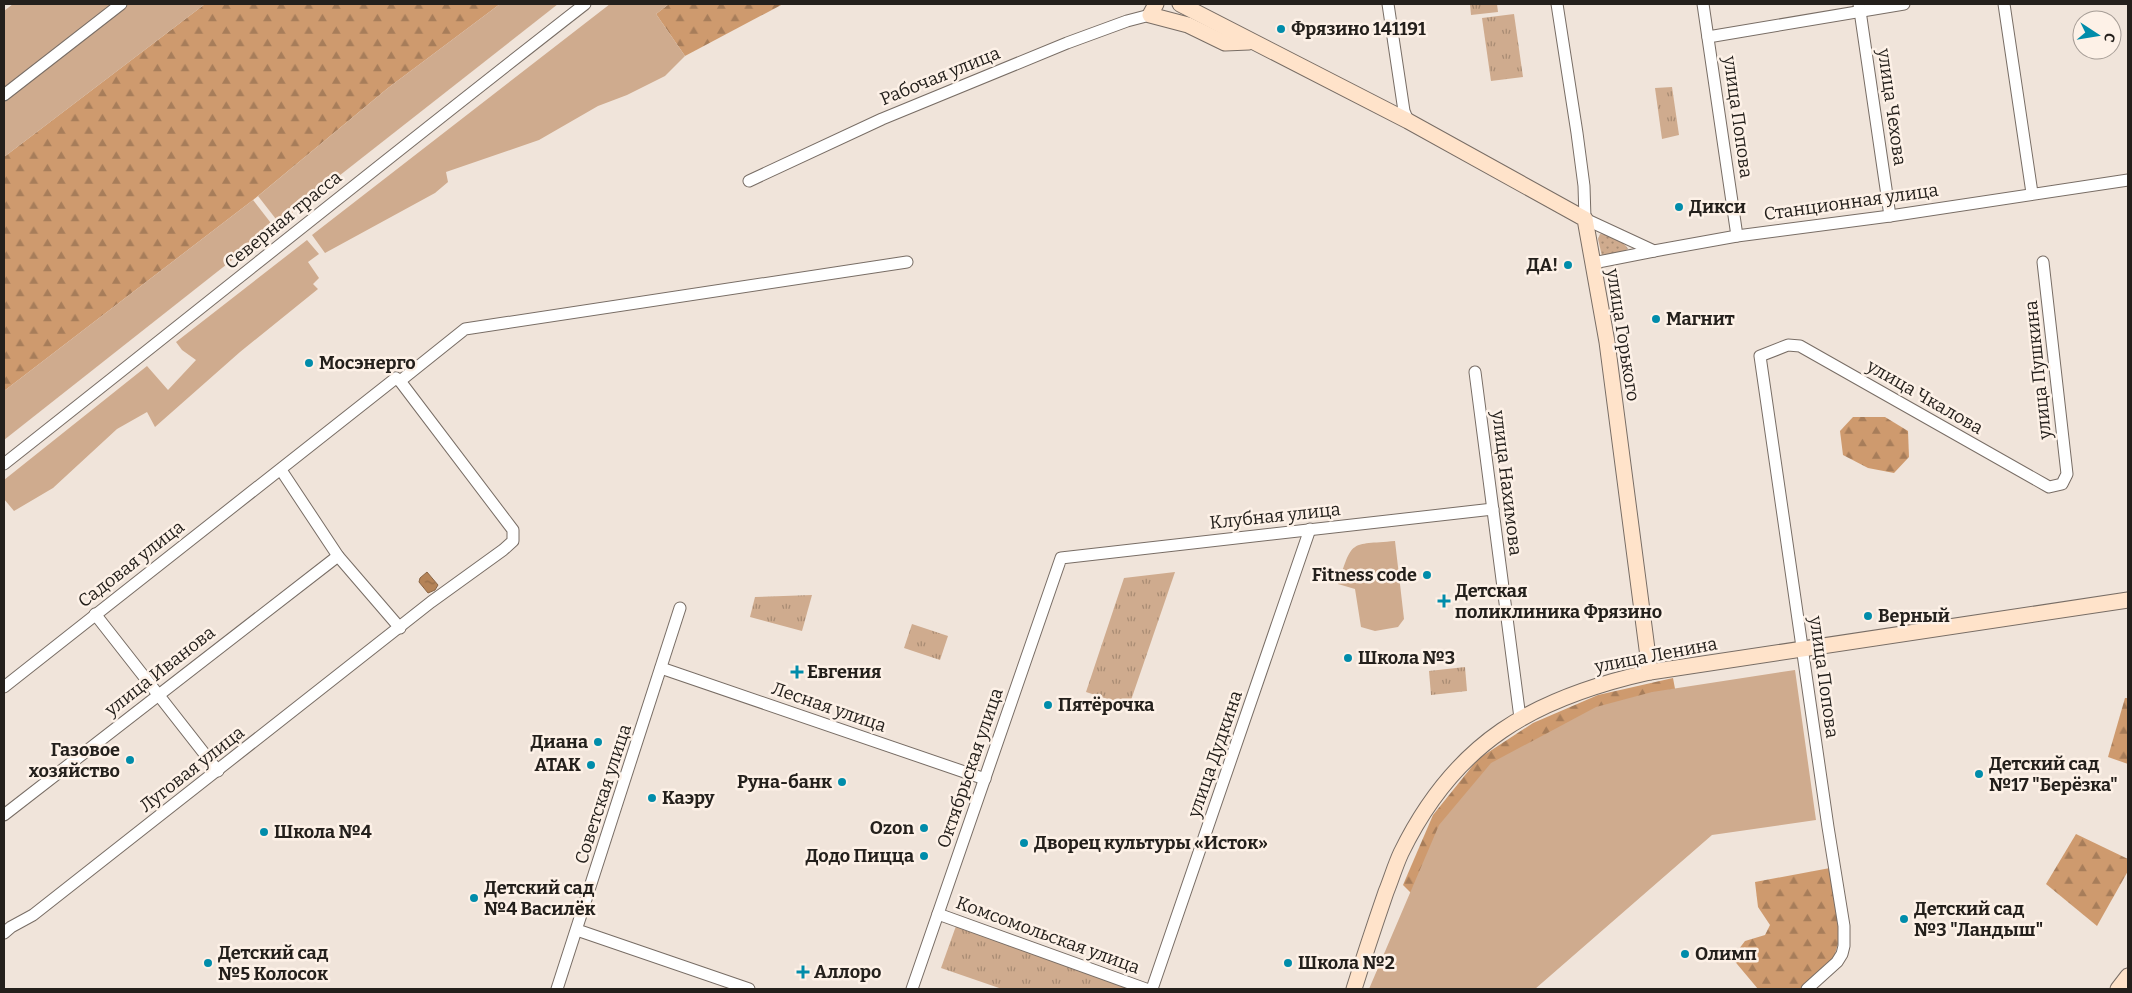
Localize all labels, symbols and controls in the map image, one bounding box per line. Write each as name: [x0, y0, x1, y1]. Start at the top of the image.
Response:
north arrow: [2072, 10, 2122, 60]
place label: Фрязино 141191: [1291, 18, 1426, 40]
marker: Фрязино 141191: [1275, 23, 1287, 35]
text: С: [2100, 31, 2118, 44]
street label: Рабочая улица: [877, 42, 1003, 110]
street label: улица Чехова: [1873, 46, 1911, 167]
street label: улица Попова: [1718, 54, 1757, 180]
street label: Северная трасса: [220, 166, 346, 274]
street label: Станционная улица: [1762, 179, 1940, 225]
place label: Дикси: [1689, 196, 1746, 218]
marker: Дикси: [1673, 201, 1685, 213]
place label: ДА!: [1527, 254, 1558, 276]
marker: ДА!: [1562, 259, 1574, 271]
street label: улица Горького: [1602, 266, 1644, 403]
street label: улица Пушкина: [2020, 299, 2056, 441]
place label: Магнит: [1666, 308, 1735, 330]
marker: Магнит: [1650, 313, 1662, 325]
place label: Мосэнерго: [319, 352, 416, 374]
street label: улица Чкалова: [1862, 354, 1987, 439]
marker: Мосэнерго: [303, 357, 315, 369]
street label: улица Нахимова: [1487, 408, 1527, 557]
street label: Клубная улица: [1208, 498, 1342, 534]
street label: Садовая улица: [73, 516, 189, 612]
place label: Fitness code: [1312, 564, 1417, 586]
marker: Fitness code: [1421, 569, 1433, 581]
place label: Детская поликлиника Фрязино: [1455, 580, 1662, 623]
marker: Детская поликлиника Фрязино: [1437, 594, 1451, 608]
place label: Верный: [1878, 605, 1950, 627]
marker: Верный: [1862, 610, 1874, 622]
street label: улица Попова: [1804, 614, 1843, 740]
street label: улица Иванова: [100, 621, 220, 721]
street label: улица Ленина: [1592, 632, 1719, 678]
place label: Школа №3: [1358, 647, 1455, 669]
marker: Школа №3: [1342, 652, 1354, 664]
place label: Евгения: [807, 661, 882, 683]
marker: Евгения: [791, 666, 803, 678]
street label: Лесная улица: [769, 677, 889, 737]
street label: Октябрьская улица: [932, 685, 1008, 851]
street label: улица Дудкина: [1183, 687, 1247, 821]
place label: Пятёрочка: [1058, 694, 1154, 716]
marker: Пятёрочка: [1042, 699, 1054, 711]
street label: Луговая улица: [135, 721, 249, 817]
street label: Советская улица: [570, 721, 636, 867]
place label: Диана: [531, 731, 588, 753]
marker: Диана: [592, 736, 604, 748]
place label: Газовое хозяйство: [29, 739, 120, 782]
place label: Детский сад №17 "Берёзка": [1989, 753, 2118, 796]
marker: Газовое хозяйство: [124, 754, 136, 766]
place label: АТАК: [535, 754, 581, 776]
marker: АТАК: [585, 759, 597, 771]
marker: Детский сад №17 "Берёзка": [1973, 768, 1985, 780]
place label: Руна-банк: [737, 771, 832, 793]
marker: Руна-банк: [836, 776, 848, 788]
place label: Каэру: [662, 787, 716, 809]
marker: Каэру: [646, 792, 658, 804]
place label: Ozon: [870, 817, 914, 839]
place label: Школа №4: [274, 821, 372, 843]
marker: Ozon: [918, 822, 930, 834]
marker: Школа №4: [258, 826, 270, 838]
place label: Дворец культуры «Исток»: [1034, 832, 1268, 854]
marker: Дворец культуры «Исток»: [1018, 837, 1030, 849]
place label: Додо Пицца: [806, 845, 914, 867]
marker: Додо Пицца: [918, 850, 930, 862]
place label: Детский сад №4 Василёк: [484, 877, 596, 920]
street label: Комсомольская улица: [953, 891, 1143, 979]
marker: Детский сад №4 Василёк: [468, 892, 480, 904]
place label: Детский сад №3 "Ландыш": [1914, 898, 2043, 941]
marker: Детский сад №3 "Ландыш": [1898, 913, 1910, 925]
place label: Детский сад №5 Колосок: [218, 942, 329, 985]
place label: Олимп: [1695, 943, 1757, 965]
marker: Олимп: [1679, 948, 1691, 960]
place label: Школа №2: [1298, 952, 1395, 974]
marker: Детский сад №5 Колосок: [202, 957, 214, 969]
marker: Школа №2: [1282, 957, 1294, 969]
place label: Аллоро: [814, 961, 881, 983]
marker: Аллоро: [796, 965, 810, 979]

